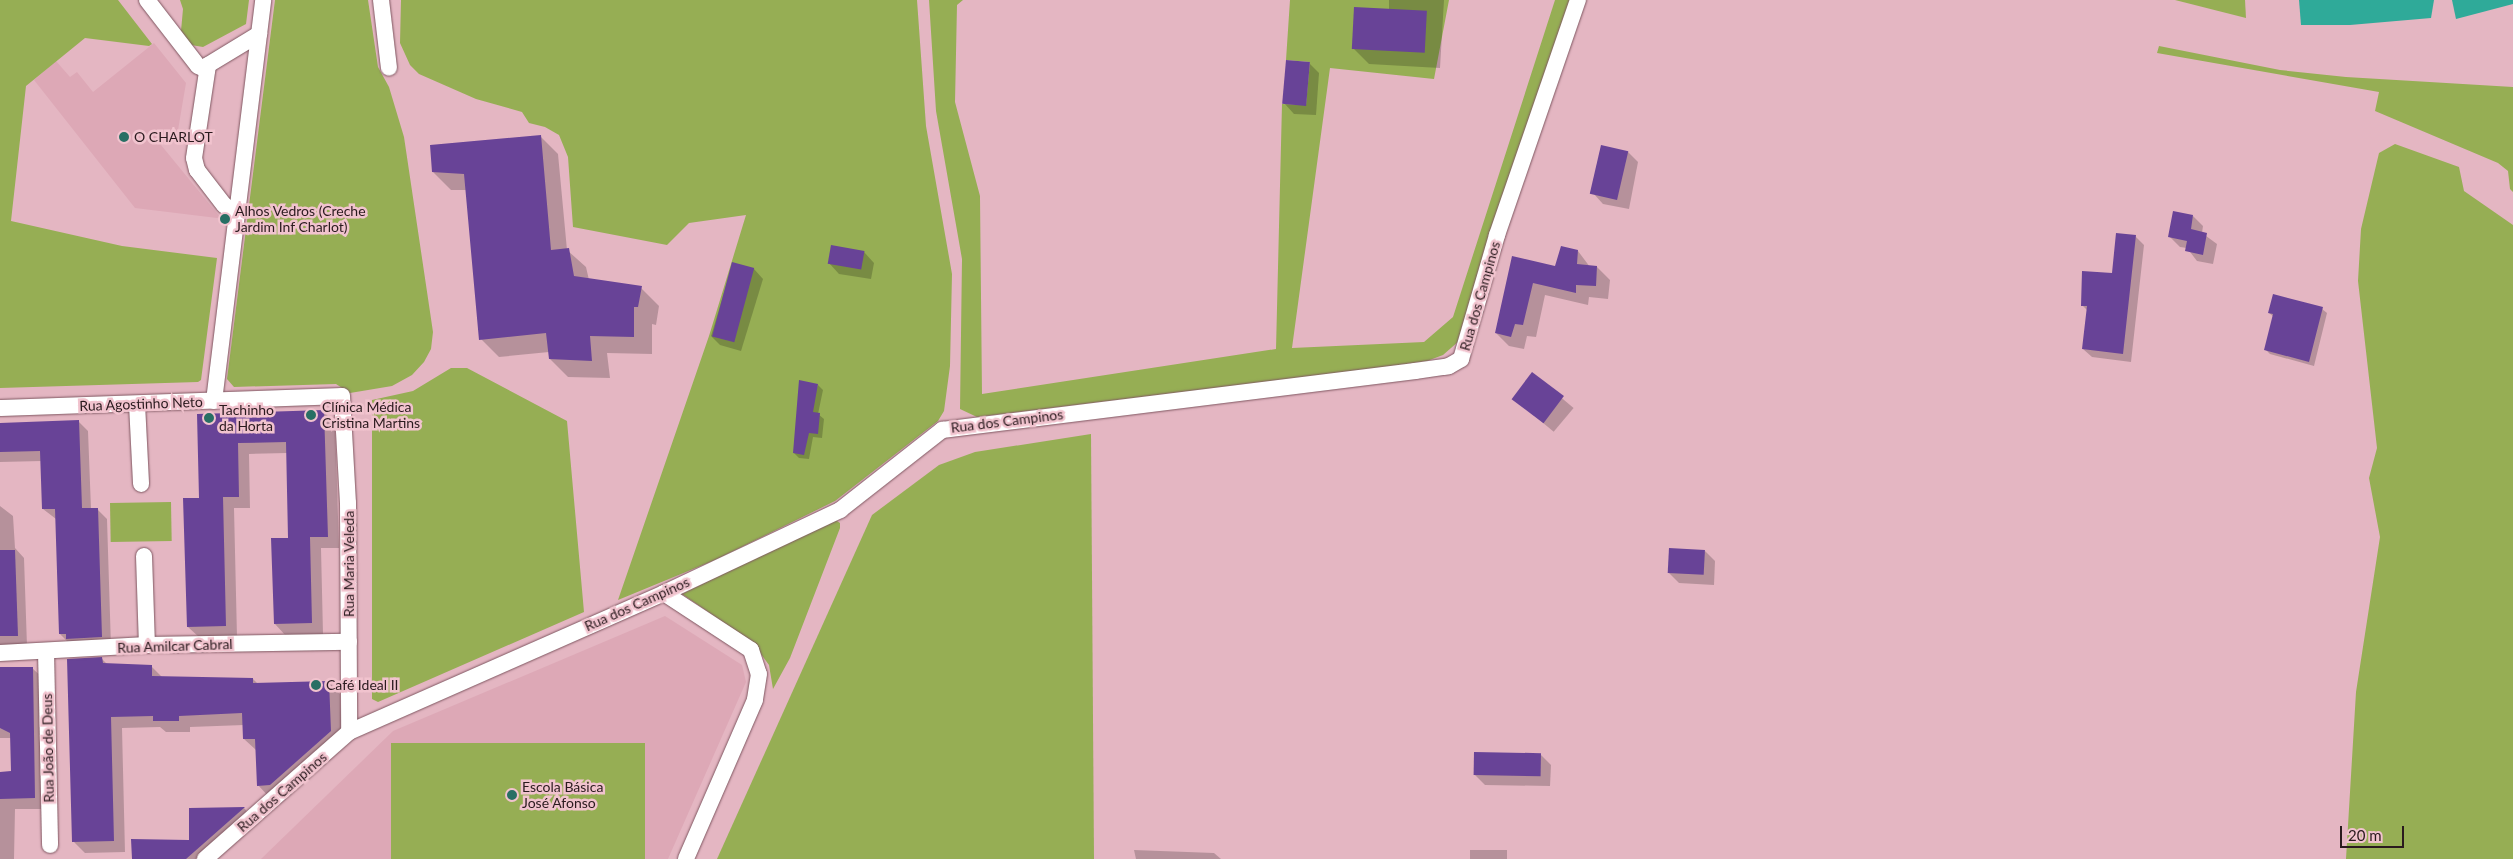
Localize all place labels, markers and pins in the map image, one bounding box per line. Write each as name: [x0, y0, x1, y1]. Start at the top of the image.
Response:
place label: O CHARLOT: [134, 129, 213, 145]
marker: O CHARLOT: [118, 131, 130, 143]
place label: Alhos Vedros (Creche Jardim Inf Charlot): [235, 203, 366, 236]
marker: Alhos Vedros (Creche Jardim Inf Charlot): [219, 213, 231, 225]
place label: Clínica Médica Cristina Martins: [322, 399, 420, 432]
place label: Tachinho da Horta: [219, 402, 274, 434]
marker: Clínica Médica Cristina Martins: [304, 408, 318, 422]
marker: Tachinho da Horta: [203, 412, 215, 424]
place label: Café Ideal II: [326, 677, 398, 693]
marker: Café Ideal II: [310, 679, 322, 691]
place label: Escola Básica José Afonso: [522, 779, 603, 812]
marker: Escola Básica José Afonso: [506, 789, 518, 801]

